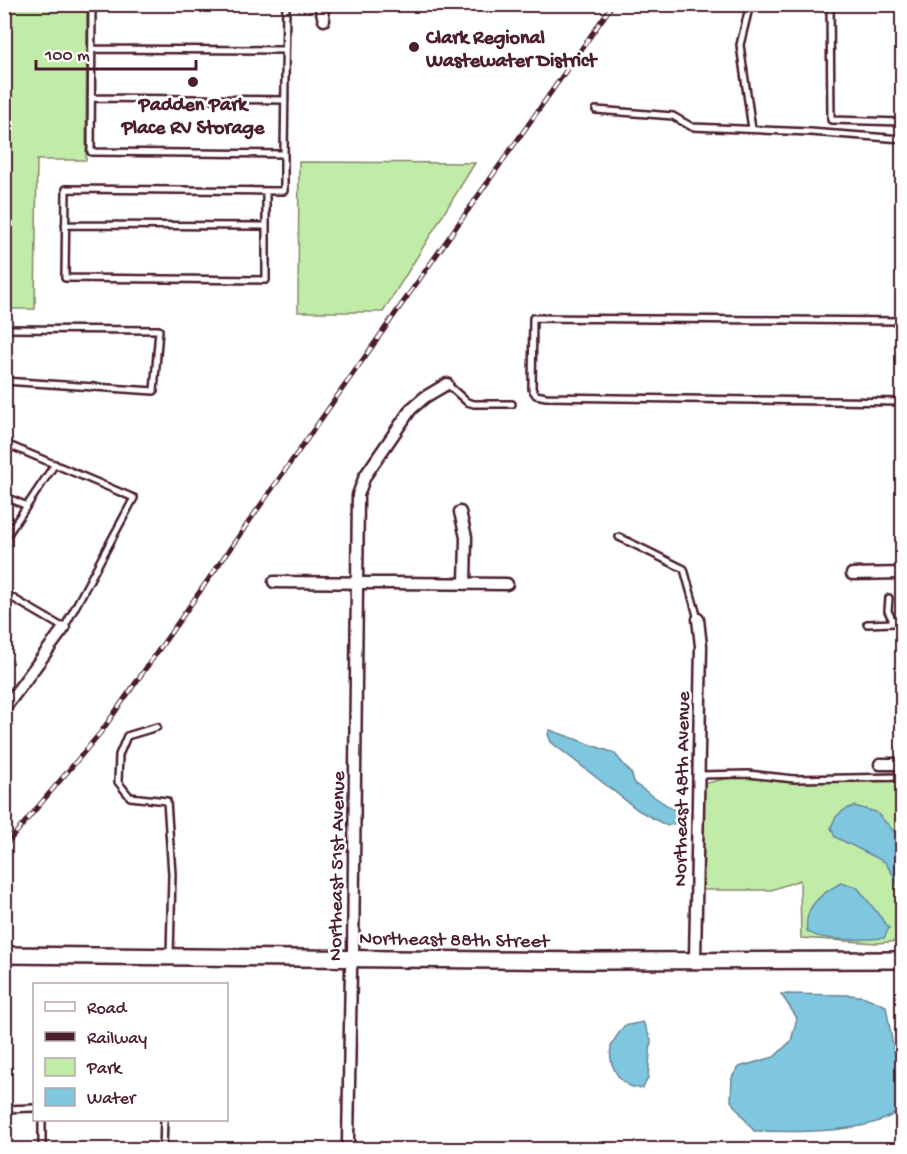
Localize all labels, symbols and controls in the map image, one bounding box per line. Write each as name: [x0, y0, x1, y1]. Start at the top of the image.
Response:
place label: Clark Regional Wastewater District: [425, 28, 598, 74]
scale bar: [36, 33, 196, 71]
marker: Clark Regional Wastewater District: [407, 40, 421, 54]
text: 100 m: [44, 46, 90, 67]
marker: Padden Park Place RV Storage: [186, 75, 200, 89]
place label: Padden Park Place RV Storage: [121, 95, 265, 141]
street label: Northeast 48th Avenue: [670, 691, 697, 887]
street label: Northeast 51st Avenue: [325, 770, 352, 961]
street label: Northeast 88th Street: [359, 928, 551, 955]
legend: [33, 983, 228, 1121]
text: Road: [87, 999, 128, 1020]
text: Railway: [87, 1029, 147, 1050]
text: Park: [86, 1059, 123, 1080]
text: Water: [87, 1089, 137, 1110]

